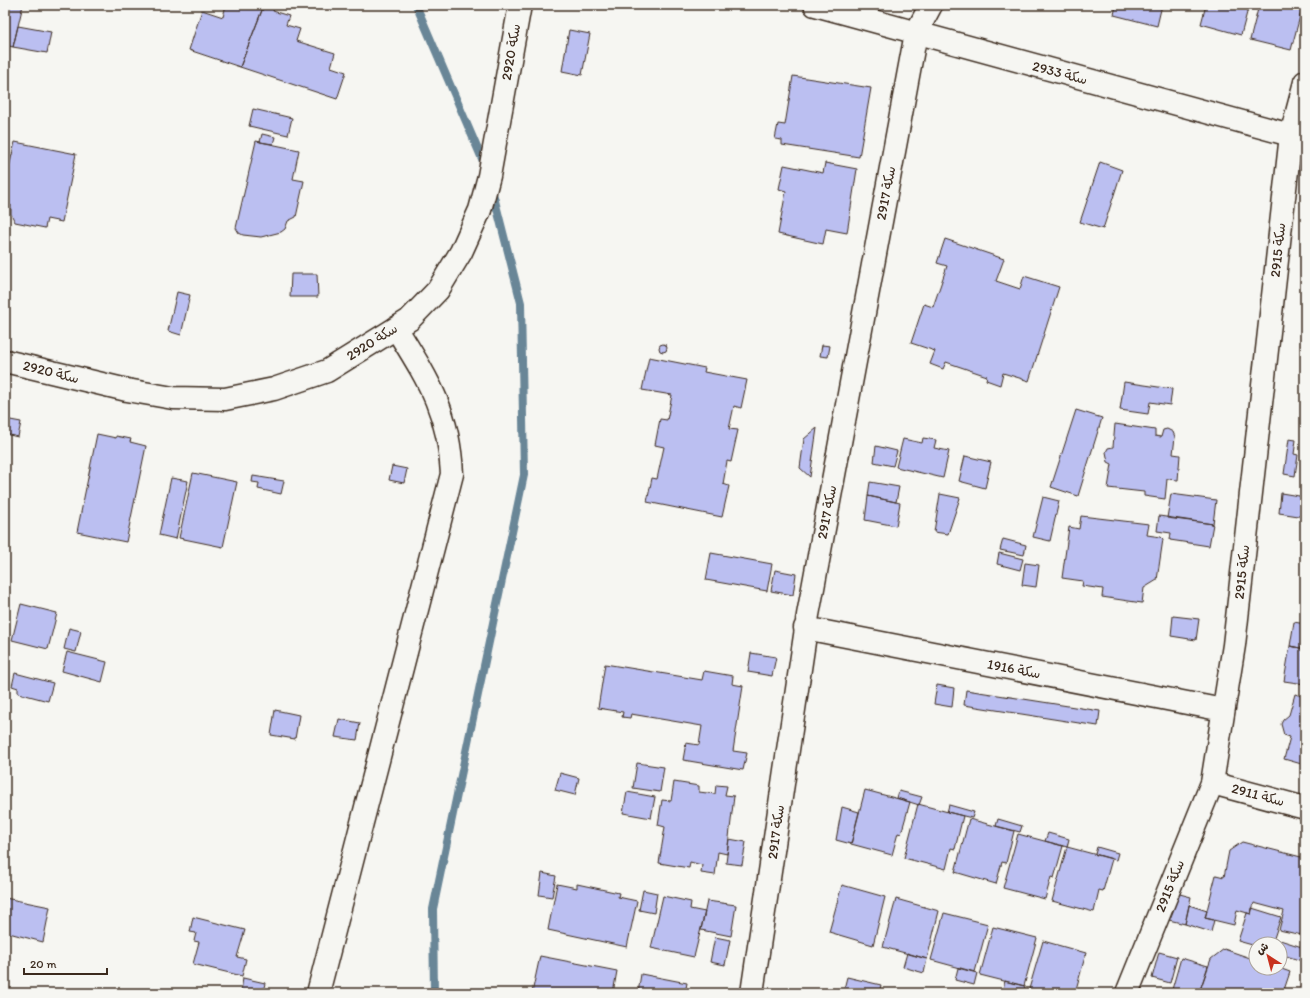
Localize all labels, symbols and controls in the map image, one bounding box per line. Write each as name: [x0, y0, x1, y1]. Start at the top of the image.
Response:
street label: سكة 2920: [498, 22, 524, 82]
street label: سكة 2933: [1031, 57, 1089, 89]
street label: سكة 2917: [872, 165, 900, 221]
street label: سكة 2915: [1267, 222, 1289, 278]
street label: سكة 2920: [343, 320, 401, 364]
street label: سكة 2920: [21, 357, 81, 387]
street label: سكة 2917: [813, 484, 841, 540]
street label: سكة 2915: [1231, 544, 1253, 600]
street label: سكة 1916: [986, 655, 1042, 683]
street label: سكة 2911: [1230, 780, 1286, 810]
street label: سكة 2917: [764, 804, 788, 860]
street label: سكة 2915: [1152, 857, 1188, 915]
north arrow: [1248, 936, 1288, 976]
text: ش: [1254, 939, 1271, 957]
scale bar: [24, 950, 107, 976]
text: 20 m: [30, 957, 57, 971]

